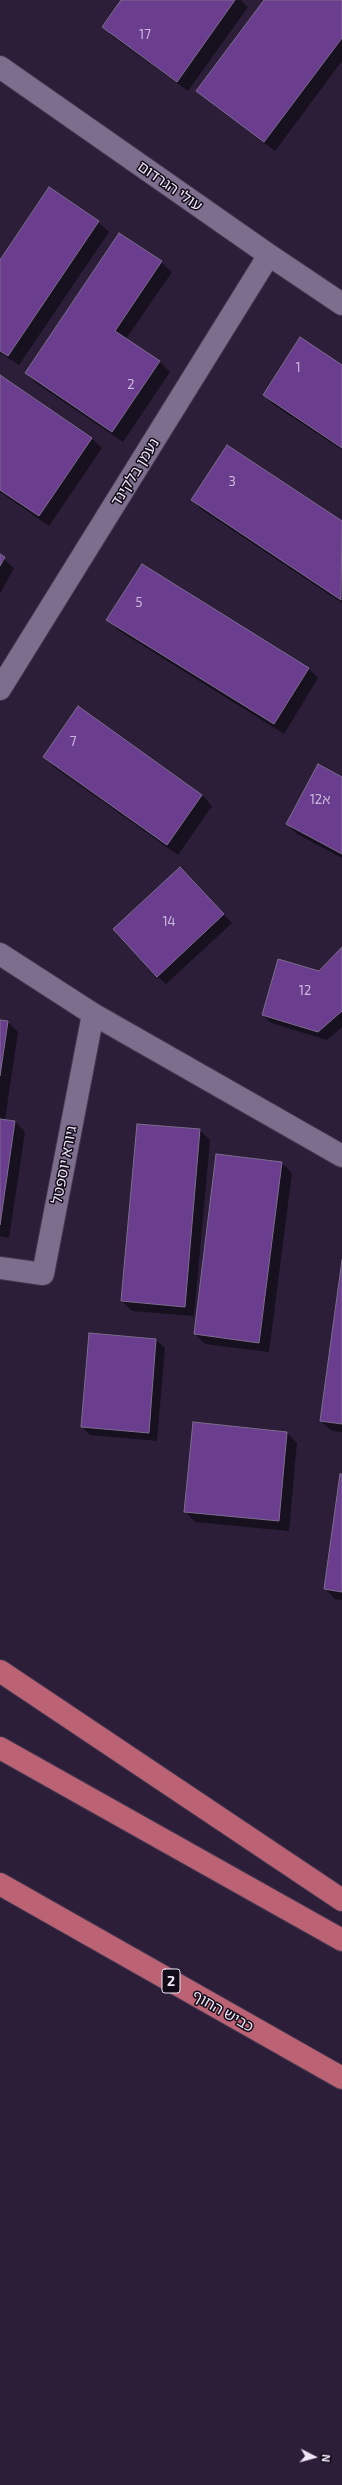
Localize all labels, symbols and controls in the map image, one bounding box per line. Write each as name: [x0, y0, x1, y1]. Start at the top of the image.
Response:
house number: 17: [139, 27, 151, 43]
street label: עולי הגרדום: [134, 157, 206, 215]
house number: 1: [295, 360, 301, 376]
house number: 2: [127, 377, 135, 393]
street label: נעמן בלקינד: [107, 435, 163, 509]
house number: 3: [228, 474, 236, 490]
house number: 5: [136, 595, 142, 611]
house number: 7: [70, 734, 76, 750]
house number: 12א: [310, 792, 330, 808]
house number: 14: [162, 914, 176, 930]
house number: 12: [299, 983, 311, 999]
street label: גיורא יוספטל: [48, 1124, 80, 1206]
road number: 2: [162, 1969, 180, 1993]
street label: כביש החוף: [189, 1986, 257, 2036]
north arrow: [294, 2437, 334, 2477]
text: N: [320, 2454, 333, 2463]

